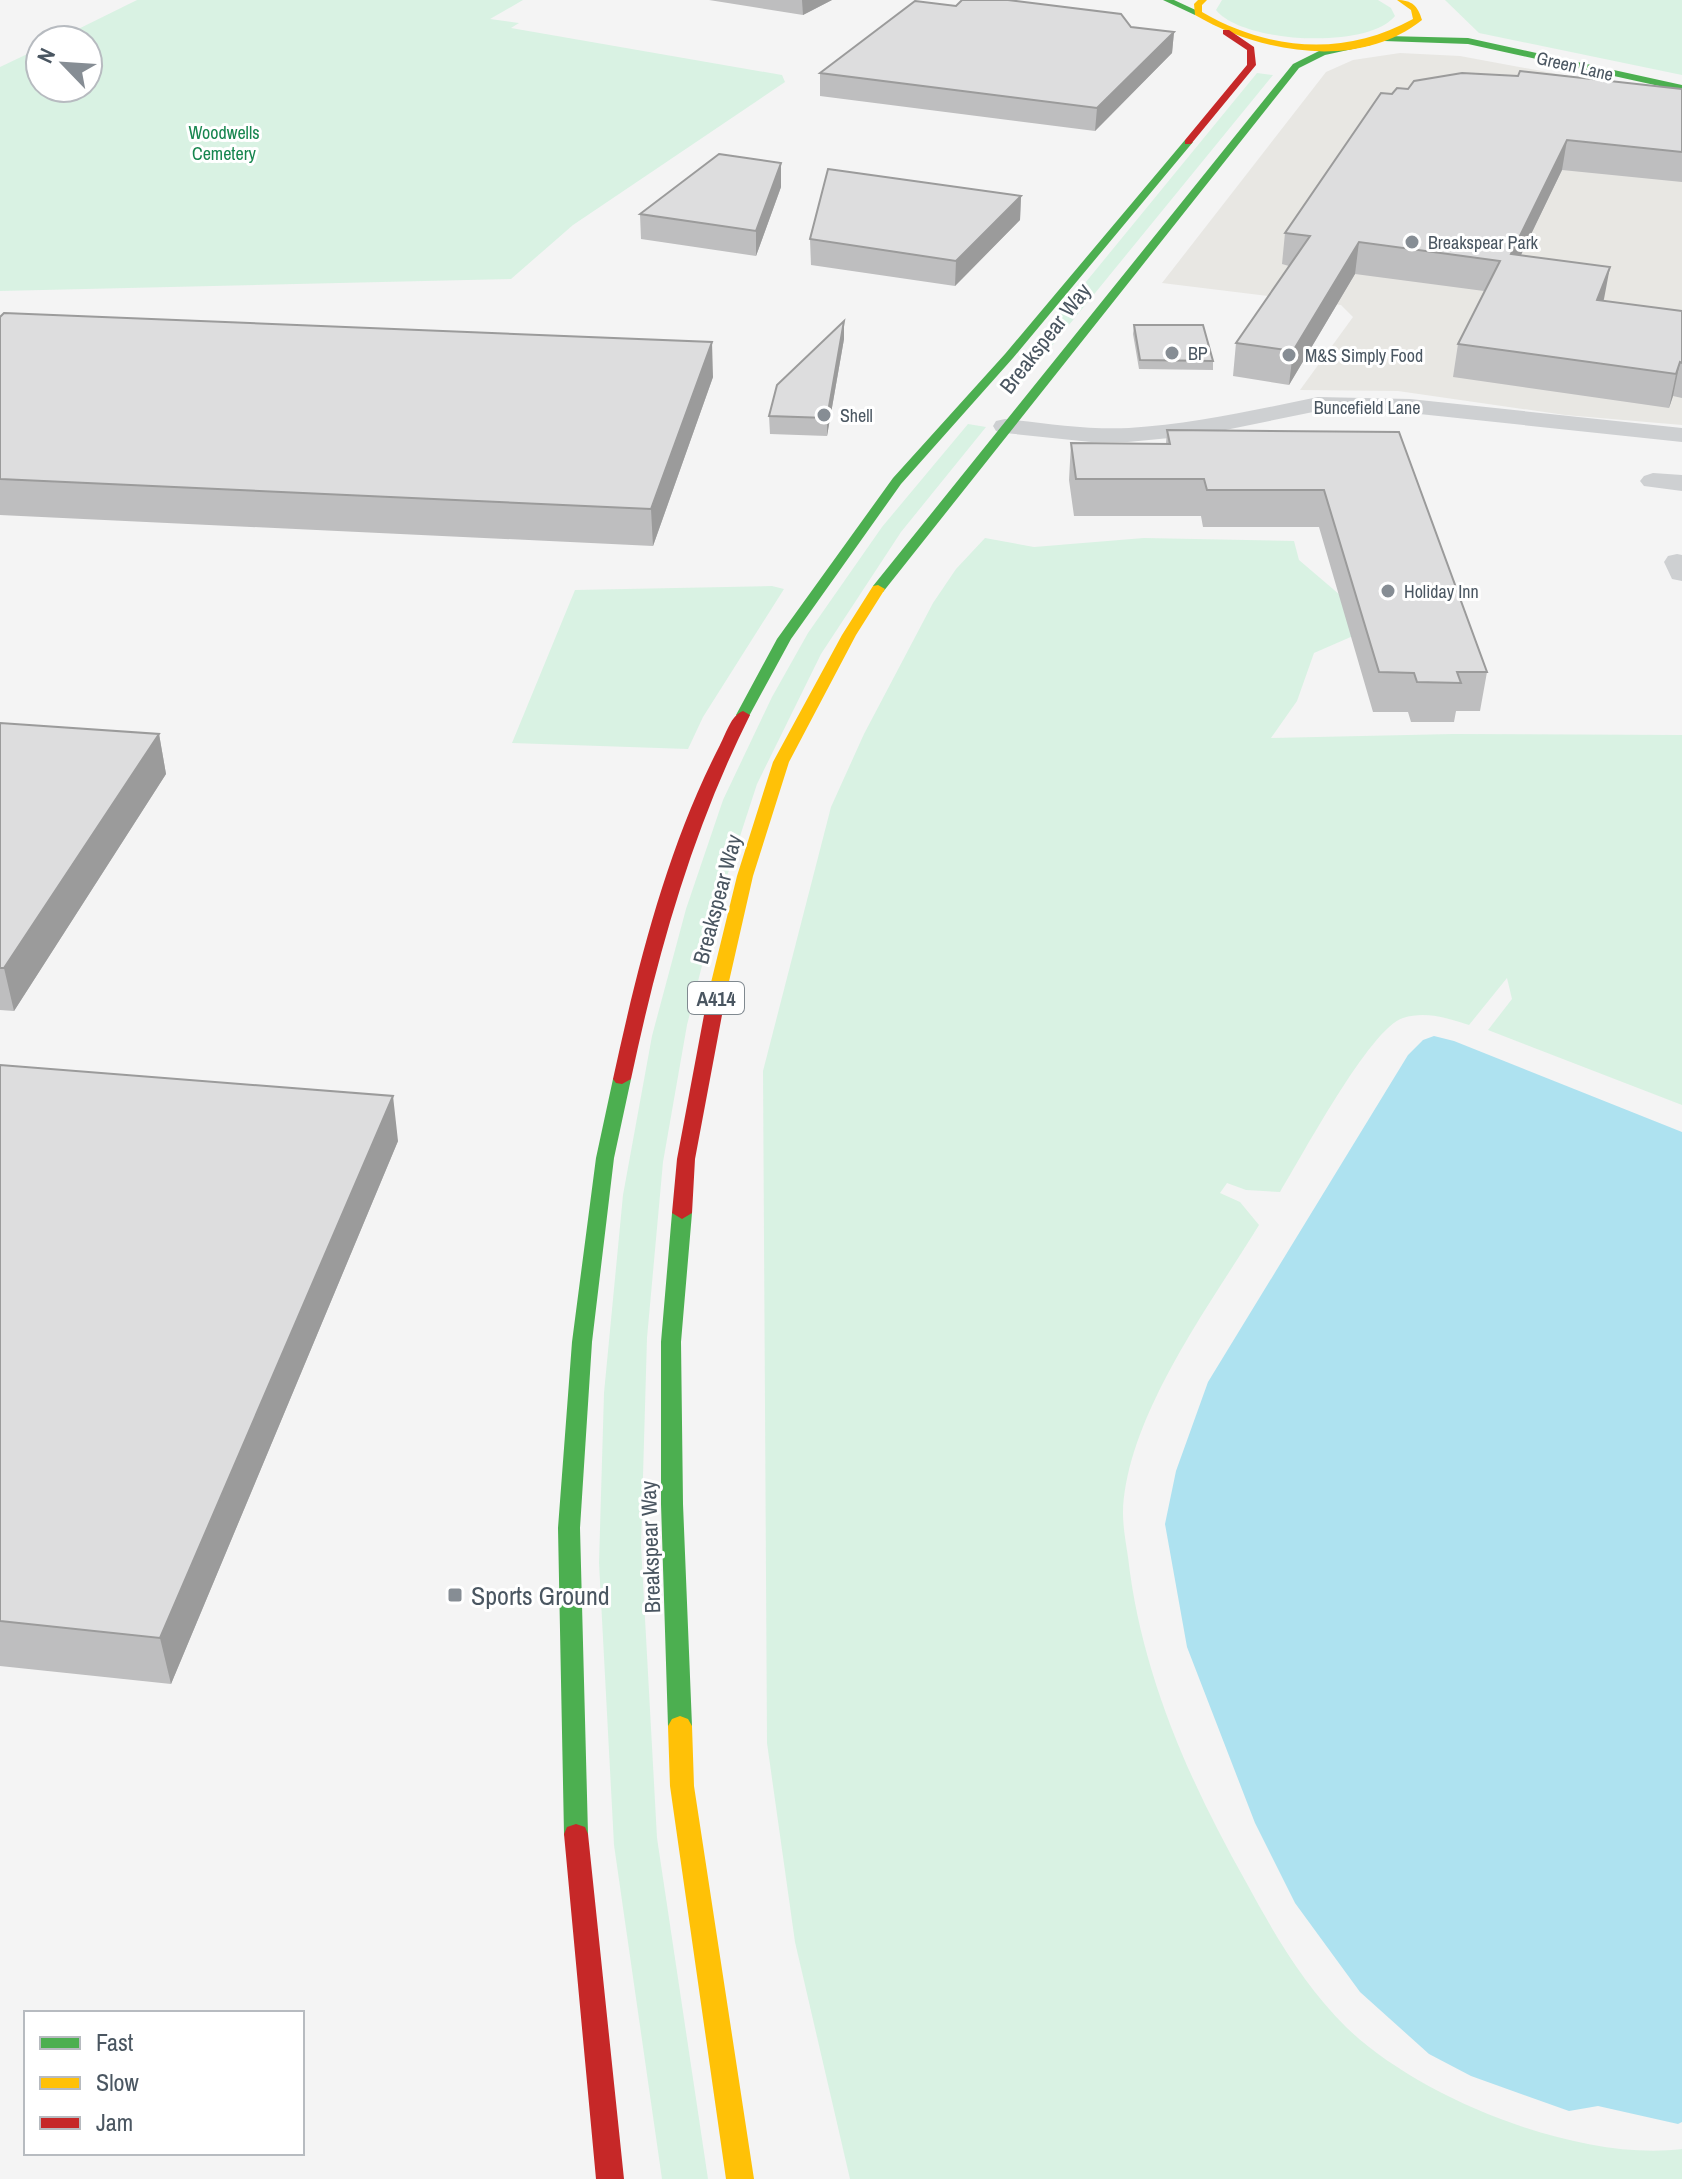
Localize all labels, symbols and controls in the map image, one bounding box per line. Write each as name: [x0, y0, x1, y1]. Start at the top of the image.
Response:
north arrow: [24, 24, 104, 104]
text: N: [30, 43, 62, 68]
street label: Green Lane: [1534, 45, 1616, 87]
park label: Woodwells Cemetery: [188, 120, 260, 166]
place label: Breakspear Park: [1428, 230, 1539, 255]
marker: Breakspear Park: [1403, 233, 1421, 251]
street label: Breakspear Way: [992, 276, 1098, 400]
place label: BP: [1188, 341, 1208, 366]
place label: M&S Simply Food: [1305, 343, 1423, 368]
marker: BP: [1163, 344, 1181, 362]
marker: M&S Simply Food: [1280, 346, 1298, 364]
street label: Buncefield Lane: [1314, 395, 1420, 420]
place label: Shell: [840, 403, 873, 428]
marker: Shell: [815, 406, 833, 424]
place label: Holiday Inn: [1404, 579, 1479, 604]
marker: Holiday Inn: [1379, 582, 1397, 600]
street label: Breakspear Way: [685, 831, 749, 967]
road number: A414: [688, 982, 744, 1014]
street label: Breakspear Way: [633, 1480, 667, 1614]
place label: Sports Ground: [471, 1578, 610, 1613]
marker: Sports Ground: [446, 1586, 464, 1604]
legend: [24, 2011, 304, 2155]
text: Fast: [96, 2026, 134, 2058]
text: Slow: [96, 2066, 139, 2098]
text: Jam: [96, 2106, 133, 2138]

